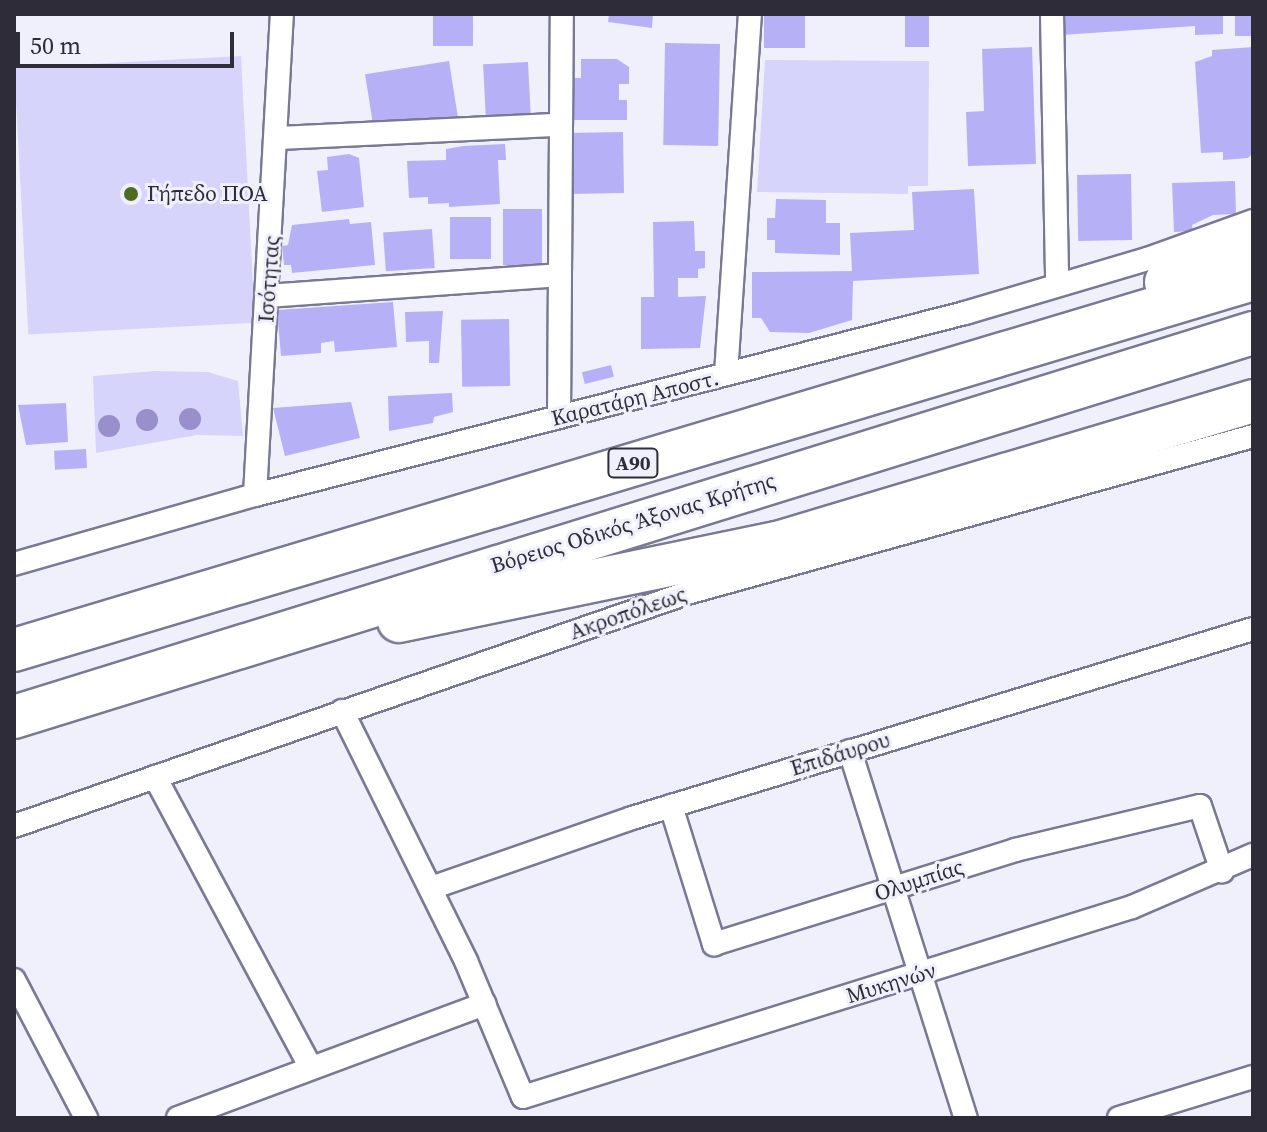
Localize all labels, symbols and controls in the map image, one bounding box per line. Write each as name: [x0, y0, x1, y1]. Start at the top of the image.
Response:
scale bar: [20, 16, 238, 66]
text: 50 m: [30, 29, 81, 62]
place label: Γήπεδο ΠΟΑ: [147, 181, 268, 207]
marker: Γήπεδο ΠΟΑ: [122, 185, 140, 203]
street label: Ισότητας: [253, 235, 285, 323]
street label: Καρατάρη Αποστ.: [548, 364, 722, 432]
road number: Α90: [607, 447, 659, 479]
street label: Βόρειος Οδικός Άξονας Κρήτης: [487, 467, 779, 579]
street label: Ακροπόλεως: [566, 581, 690, 645]
street label: Επιδάυρου: [787, 726, 893, 782]
street label: Ολυμπίας: [871, 853, 967, 907]
street label: Μυκηνών: [843, 957, 939, 1009]

